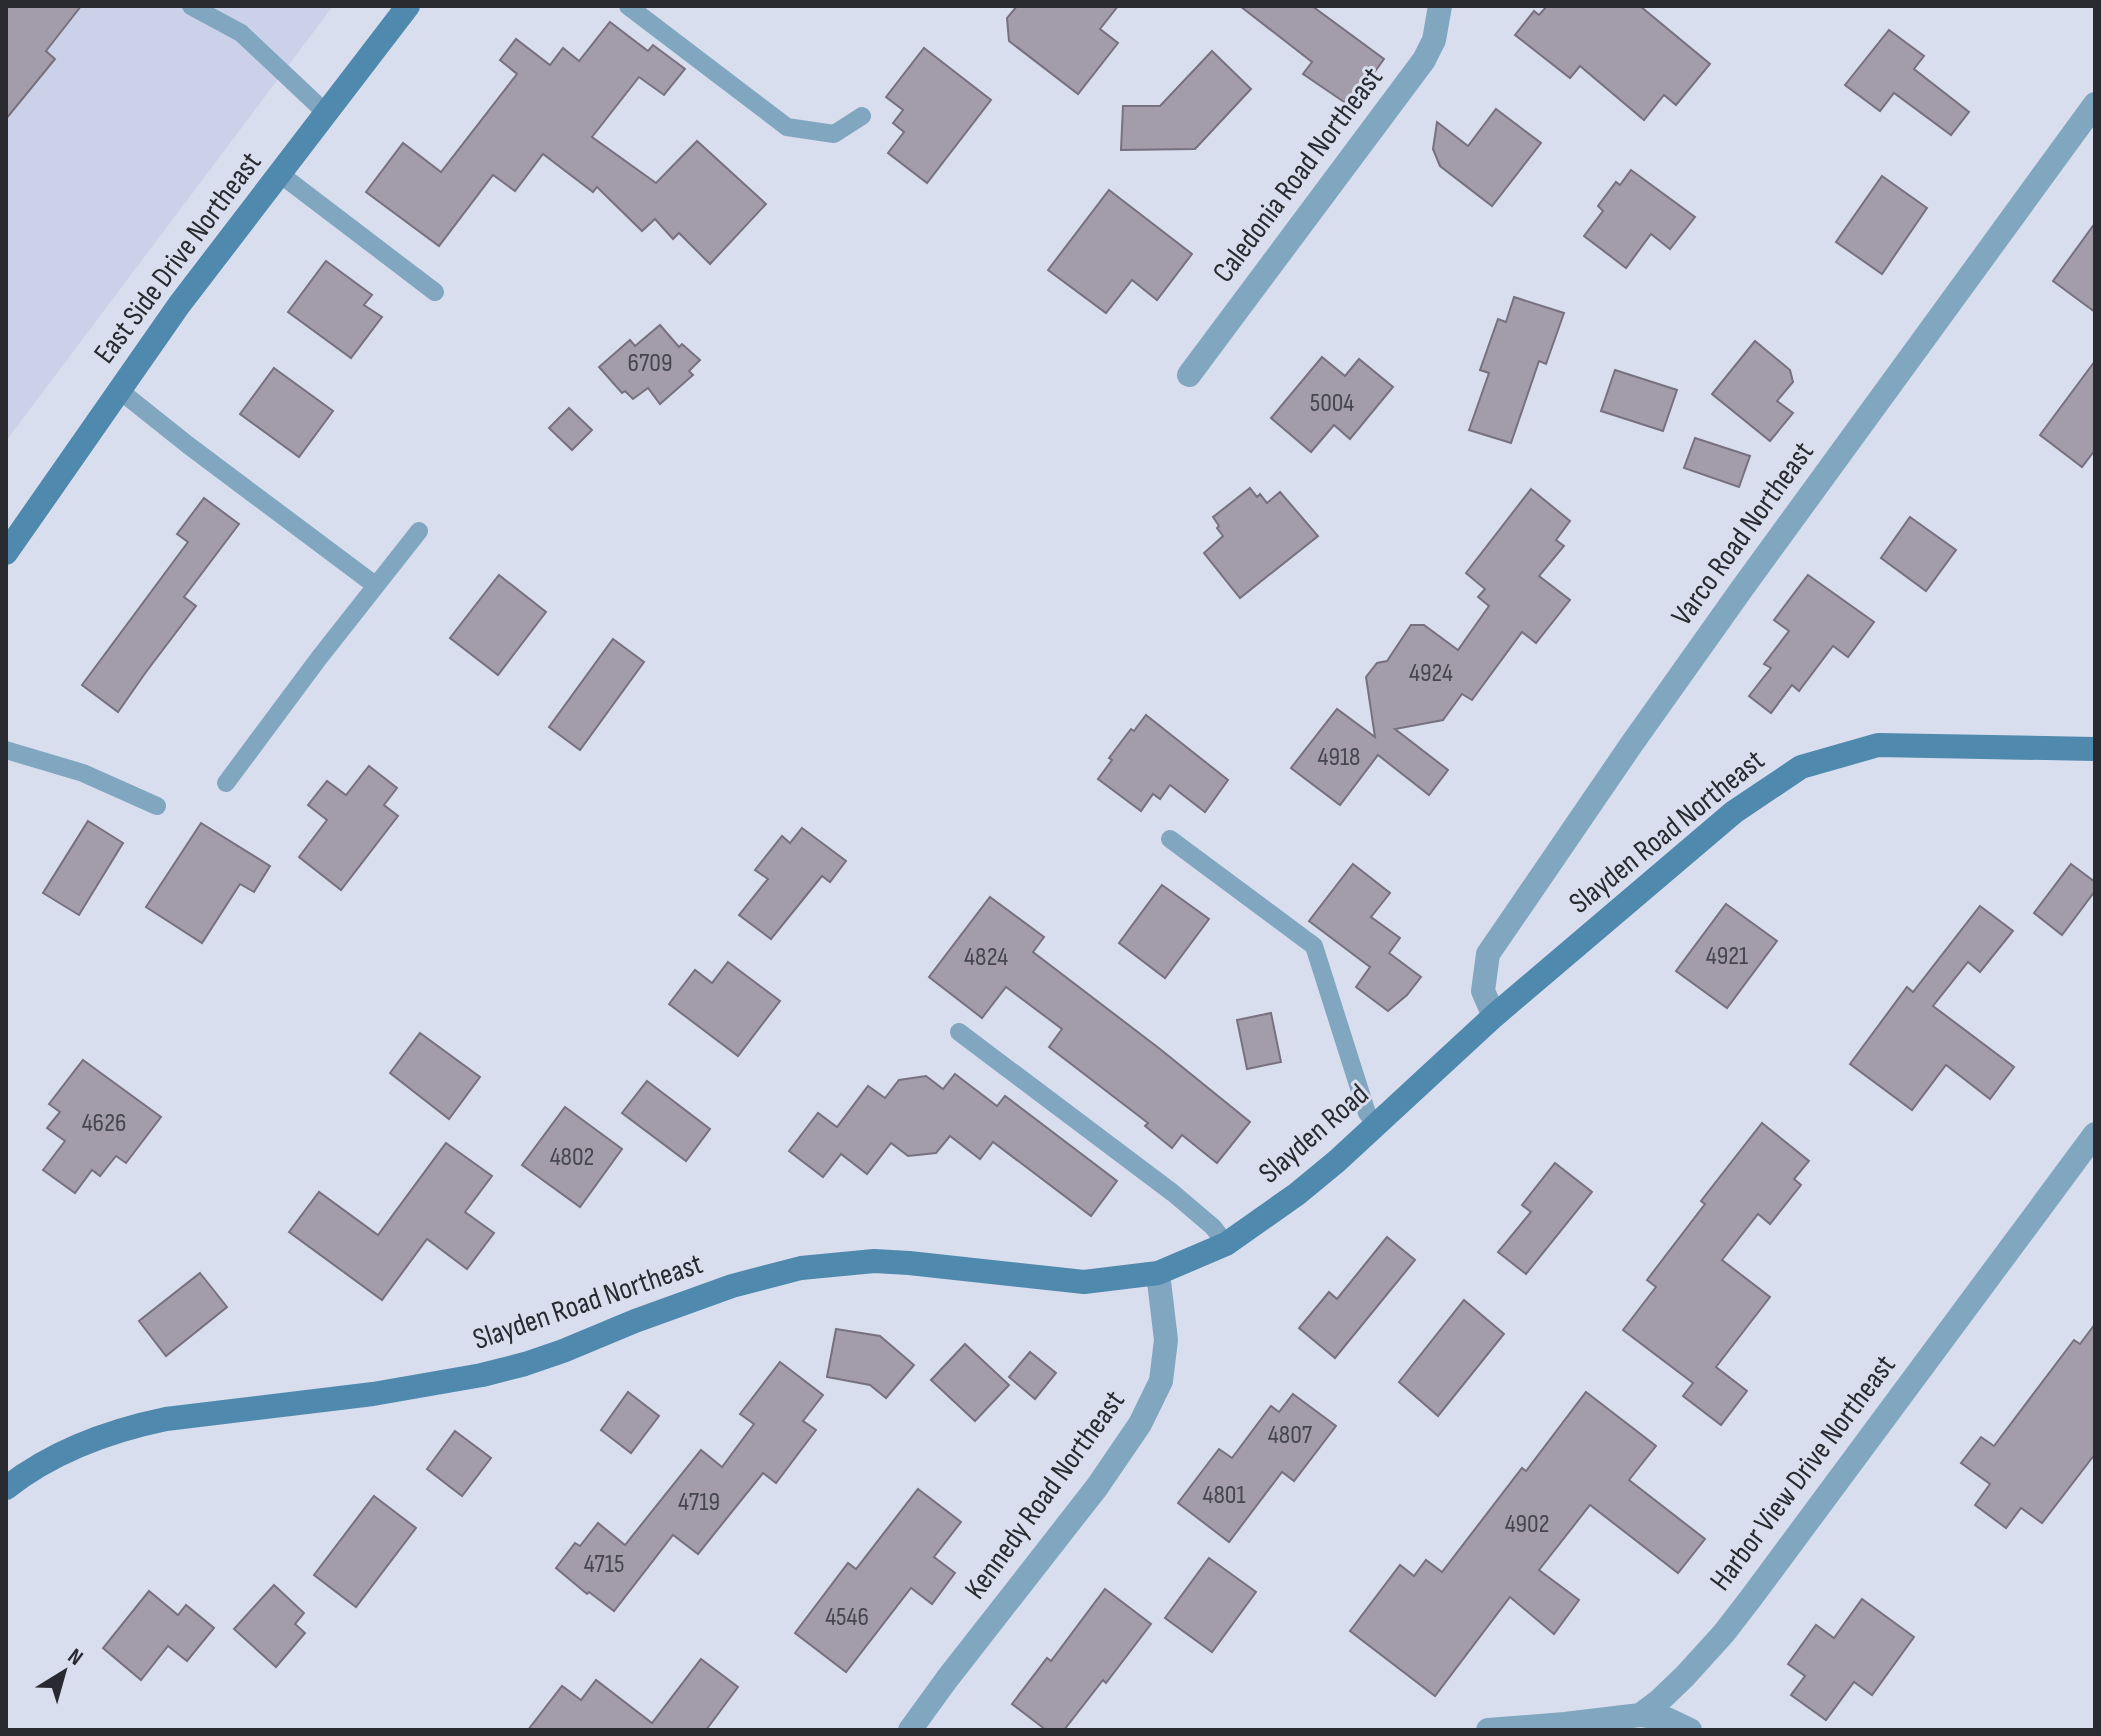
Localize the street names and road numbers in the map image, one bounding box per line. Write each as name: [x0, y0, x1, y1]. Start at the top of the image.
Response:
street label: Caledonia Road Northeast: [1205, 60, 1391, 290]
street label: East Side Drive Northeast: [87, 145, 269, 371]
street label: Varco Road Northeast: [1664, 435, 1822, 633]
street label: Slayden Road Northeast: [1562, 742, 1772, 922]
street label: Slayden Road: [1252, 1077, 1376, 1191]
street label: Slayden Road Northeast: [469, 1246, 707, 1358]
street label: Harbor View Drive Northeast: [1703, 1348, 1903, 1598]
street label: Kennedy Road Northeast: [957, 1384, 1133, 1606]

